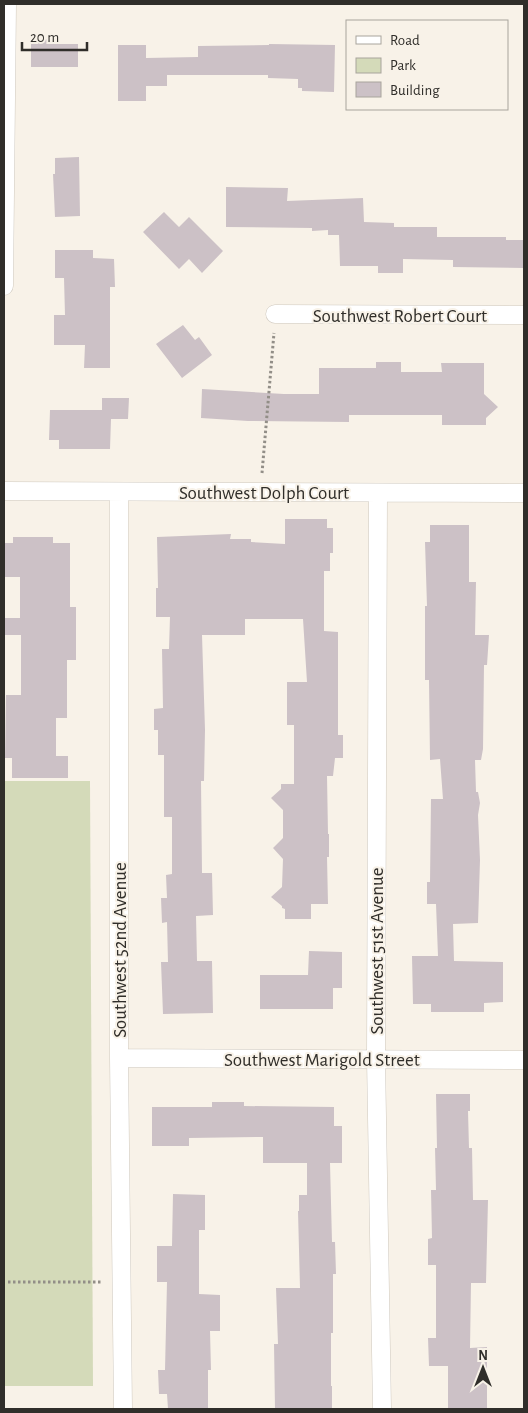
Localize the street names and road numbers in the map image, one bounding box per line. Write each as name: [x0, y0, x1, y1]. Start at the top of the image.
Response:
street label: Southwest Robert Court: [313, 307, 487, 326]
street label: Southwest Dolph Court: [179, 484, 349, 503]
street label: Southwest 52nd Avenue: [111, 862, 130, 1038]
street label: Southwest 51st Avenue: [368, 868, 387, 1034]
street label: Southwest Marigold Street: [224, 1051, 420, 1070]

